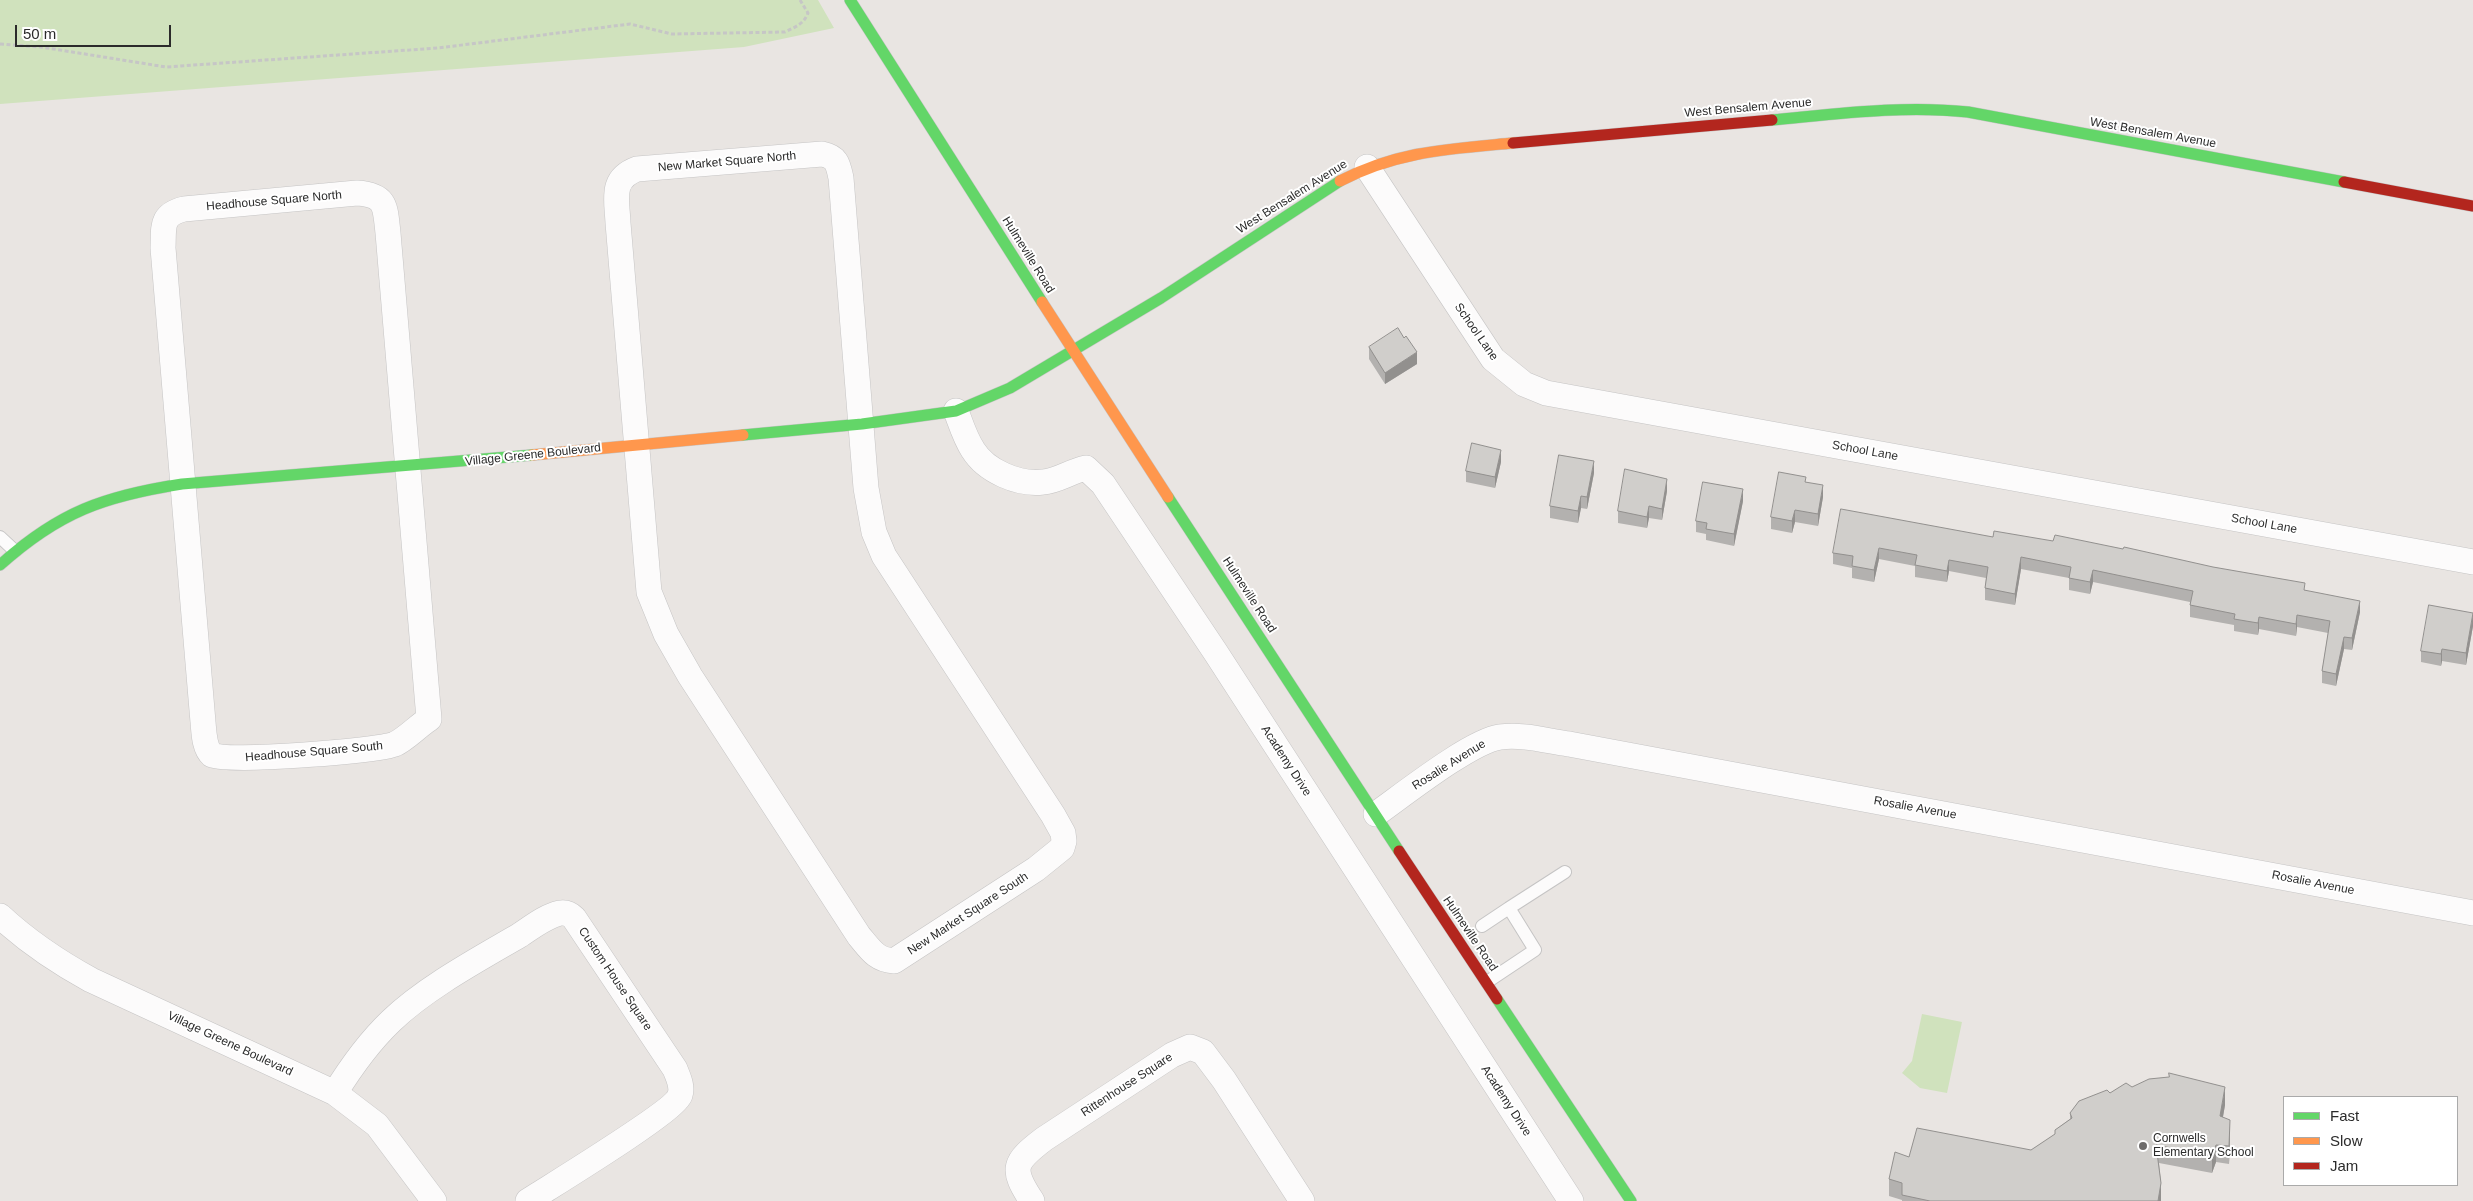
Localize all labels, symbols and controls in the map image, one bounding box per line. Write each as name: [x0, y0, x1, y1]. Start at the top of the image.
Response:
scale bar: [18, 15, 174, 47]
text: 50 m: [23, 25, 56, 42]
street label: West Bensalem Avenue: [1684, 95, 1812, 121]
street label: West Bensalem Avenue: [2089, 115, 2217, 151]
street label: New Market Square North: [657, 149, 797, 175]
street label: West Bensalem Avenue: [1234, 157, 1350, 237]
street label: Headhouse Square North: [206, 188, 342, 214]
street label: Hulmeville Road: [999, 214, 1057, 296]
street label: School Lane: [1451, 301, 1501, 363]
street label: School Lane: [1831, 438, 1899, 464]
street label: Village Greene Boulevard: [464, 441, 602, 469]
street label: School Lane: [2230, 511, 2298, 537]
street label: Hulmeville Road: [1219, 554, 1279, 636]
street label: Academy Drive: [1258, 723, 1314, 799]
street label: Rosalie Avenue: [1410, 737, 1488, 793]
street label: Headhouse Square South: [245, 739, 383, 765]
street label: Rosalie Avenue: [1872, 794, 1958, 822]
street label: Rosalie Avenue: [2270, 868, 2356, 898]
street label: New Market Square South: [905, 870, 1031, 958]
street label: Hulmeville Road: [1440, 894, 1500, 974]
street label: Custom House Square: [575, 925, 655, 1033]
street label: Village Greene Boulevard: [165, 1009, 295, 1079]
street label: Rittenhouse Square: [1079, 1050, 1175, 1120]
street label: Academy Drive: [1478, 1063, 1534, 1139]
legend: [2283, 1096, 2458, 1186]
text: Fast: [2330, 1107, 2359, 1124]
place label: Cornwells Elementary School: [2153, 1132, 2254, 1160]
text: Slow: [2330, 1132, 2363, 1149]
marker: Cornwells Elementary School: [2137, 1140, 2149, 1152]
text: Jam: [2330, 1157, 2358, 1174]

